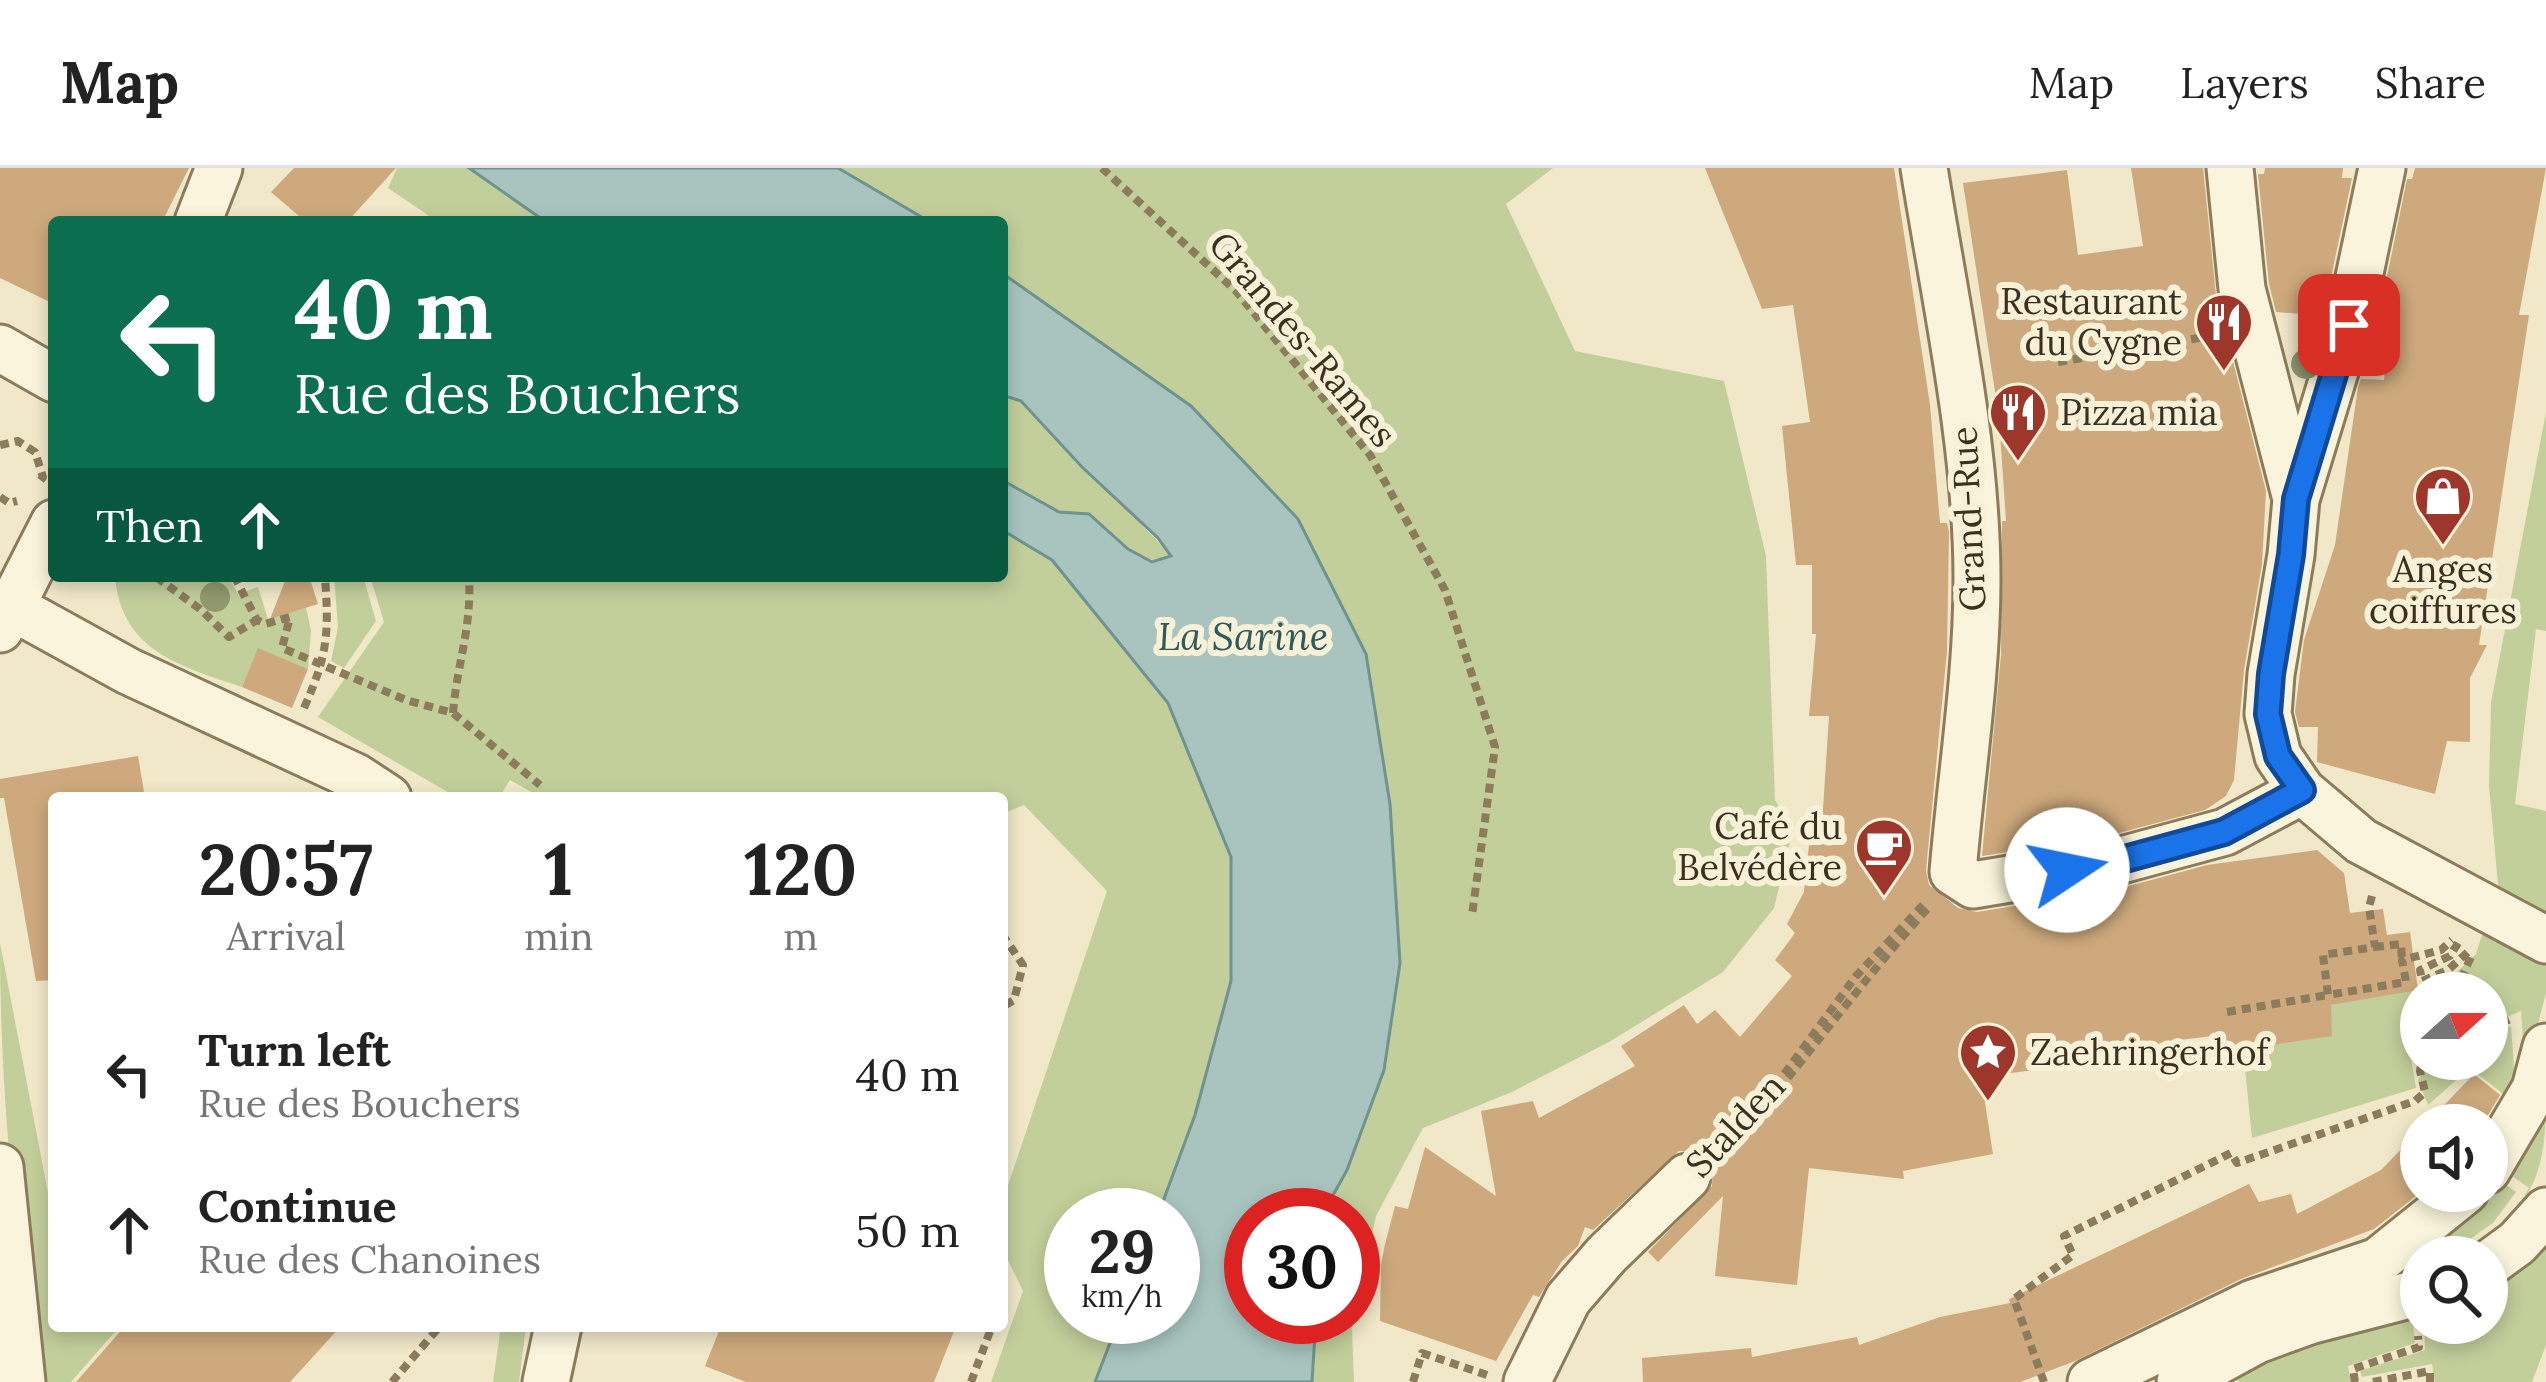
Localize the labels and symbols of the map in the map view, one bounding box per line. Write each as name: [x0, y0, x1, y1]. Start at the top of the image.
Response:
street label: Grandes-Rames: [1199, 222, 1407, 456]
pin: [2298, 274, 2400, 376]
place label: Restaurant du Cygne: [2000, 278, 2182, 365]
restaurant icon: Restaurant du Cygne: [2193, 291, 2255, 373]
restaurant icon: Pizza mia: [1987, 381, 2049, 463]
place label: Pizza mia: [2060, 389, 2217, 435]
street label: Grand-Rue: [1940, 425, 1996, 613]
shop icon: Anges coiffures: [2412, 465, 2474, 547]
place label: Anges coiffures: [2369, 546, 2517, 633]
water label: La Sarine: [1158, 611, 1328, 661]
place label: Café du Belvédère: [1677, 803, 1842, 890]
position arrow: [2004, 807, 2130, 933]
cafe icon: Café du Belvédère: [1853, 816, 1915, 898]
north arrow: [2400, 972, 2508, 1080]
place icon: Zaehringerhof: [1957, 1021, 2019, 1103]
place label: Zaehringerhof: [2030, 1029, 2271, 1075]
street label: Stalden: [1675, 1063, 1795, 1187]
speed limit sign: 30: [1224, 1188, 1380, 1344]

